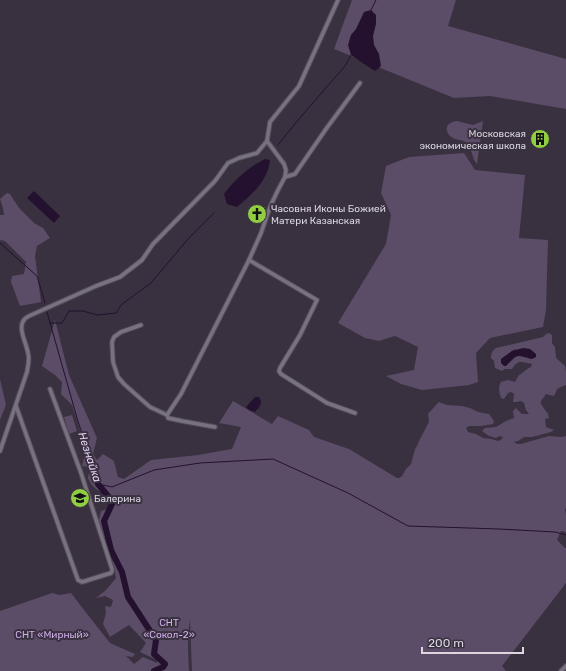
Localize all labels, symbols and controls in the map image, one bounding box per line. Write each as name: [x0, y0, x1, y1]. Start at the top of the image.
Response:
place label: Московская экономическая школа: [420, 128, 526, 152]
building icon: Московская экономическая школа: [529, 128, 551, 150]
church icon: Часовня Иконы Божией Матери Казанская: [246, 203, 268, 225]
place label: Часовня Иконы Божией Матери Казанская: [271, 203, 386, 227]
water label: Незнайка: [75, 431, 104, 484]
school or university icon: Балерина: [69, 487, 91, 509]
place label: Балерина: [94, 493, 141, 505]
park label: СНТ «Сокол-2»: [143, 617, 195, 641]
park label: СНТ «Мирный»: [15, 629, 89, 641]
scale bar: [422, 629, 523, 655]
text: 200 m: [428, 636, 464, 650]

